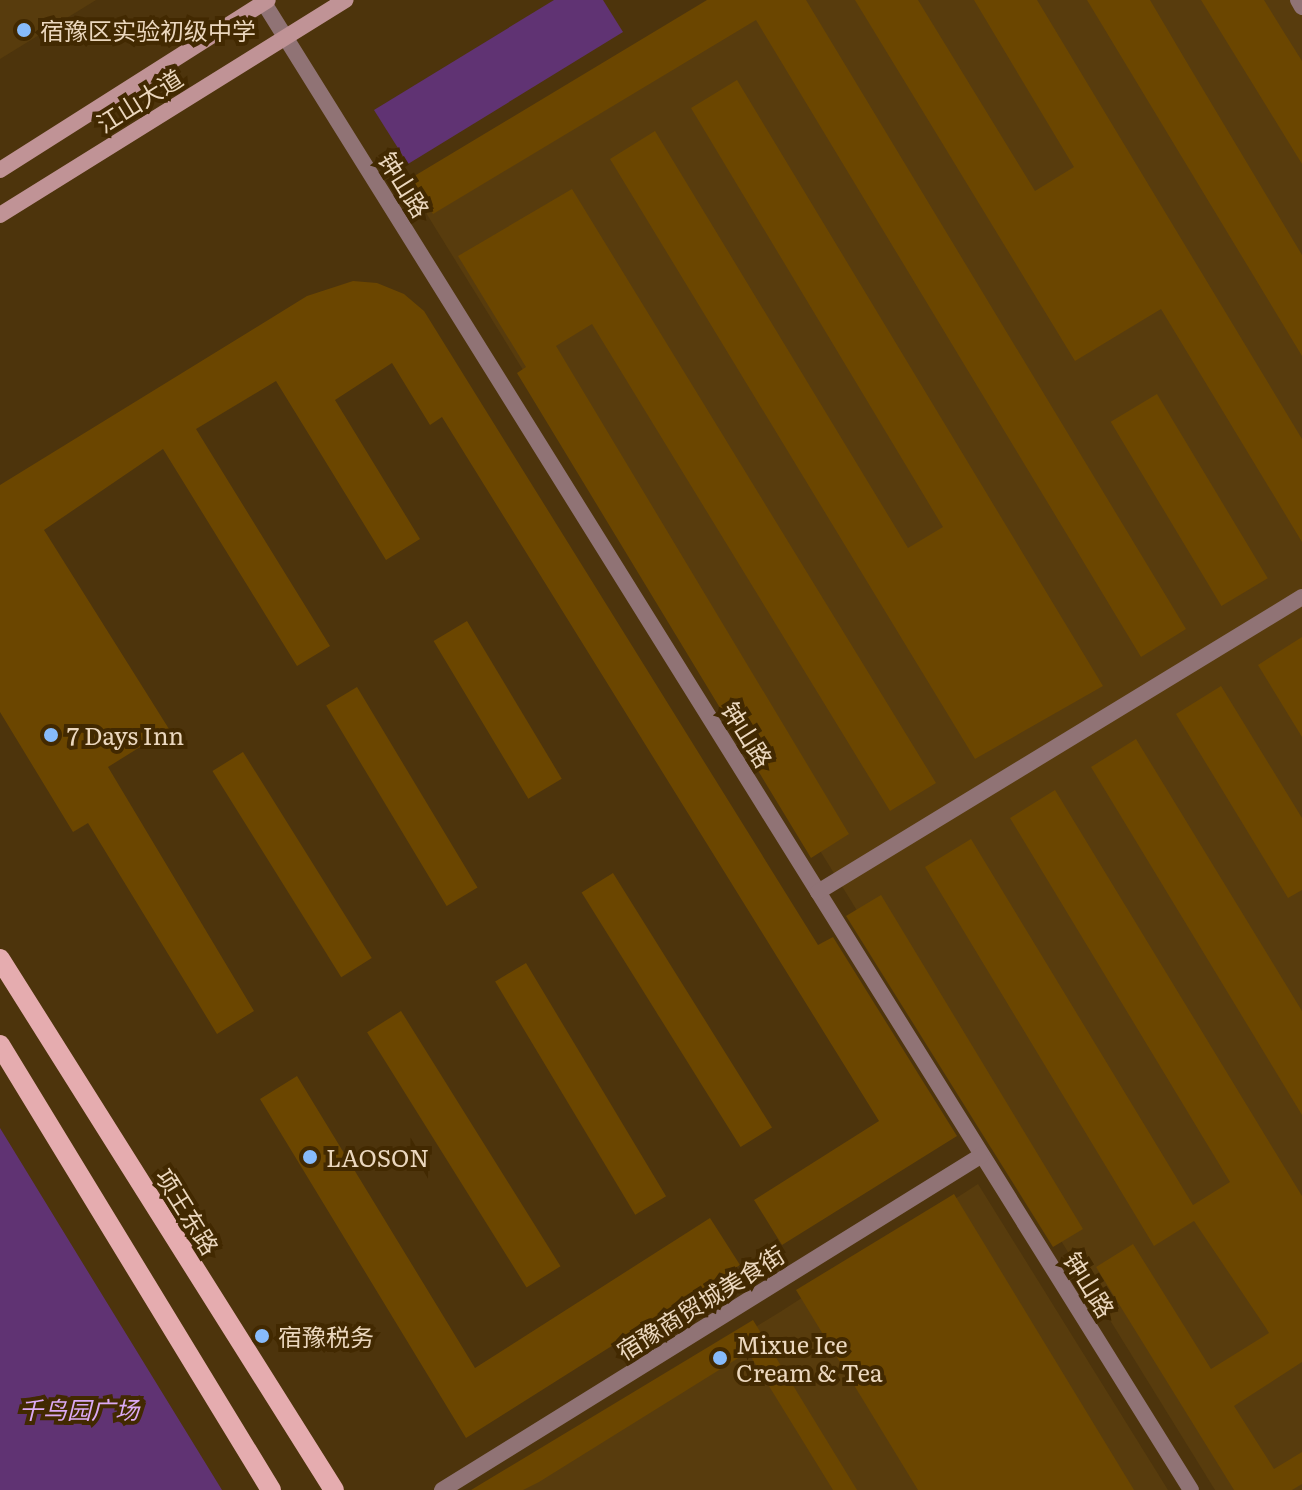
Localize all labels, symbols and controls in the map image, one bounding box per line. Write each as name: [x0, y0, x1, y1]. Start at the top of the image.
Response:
place label: 宿豫区实验初级中学: [40, 16, 256, 44]
marker: 宿豫区实验初级中学: [15, 21, 33, 39]
street label: 江山大道: [91, 62, 187, 138]
street label: 钟山路: [374, 146, 436, 222]
street label: 钟山路: [717, 696, 779, 772]
place label: 7 Days Inn: [67, 721, 184, 749]
marker: 7 Days Inn: [42, 726, 60, 744]
place label: LAOSON: [326, 1143, 429, 1171]
marker: LAOSON: [301, 1148, 319, 1166]
street label: 项王东路: [150, 1163, 226, 1259]
street label: 宿豫商贸城美食街: [611, 1239, 789, 1365]
street label: 钟山路: [1059, 1246, 1121, 1322]
place label: 宿豫税务: [278, 1322, 374, 1350]
marker: 宿豫税务: [253, 1327, 271, 1345]
place label: Mixue Ice Cream & Tea: [736, 1330, 883, 1386]
marker: Mixue Ice Cream & Tea: [711, 1349, 729, 1367]
park label: 千鸟园广场: [19, 1395, 139, 1423]

